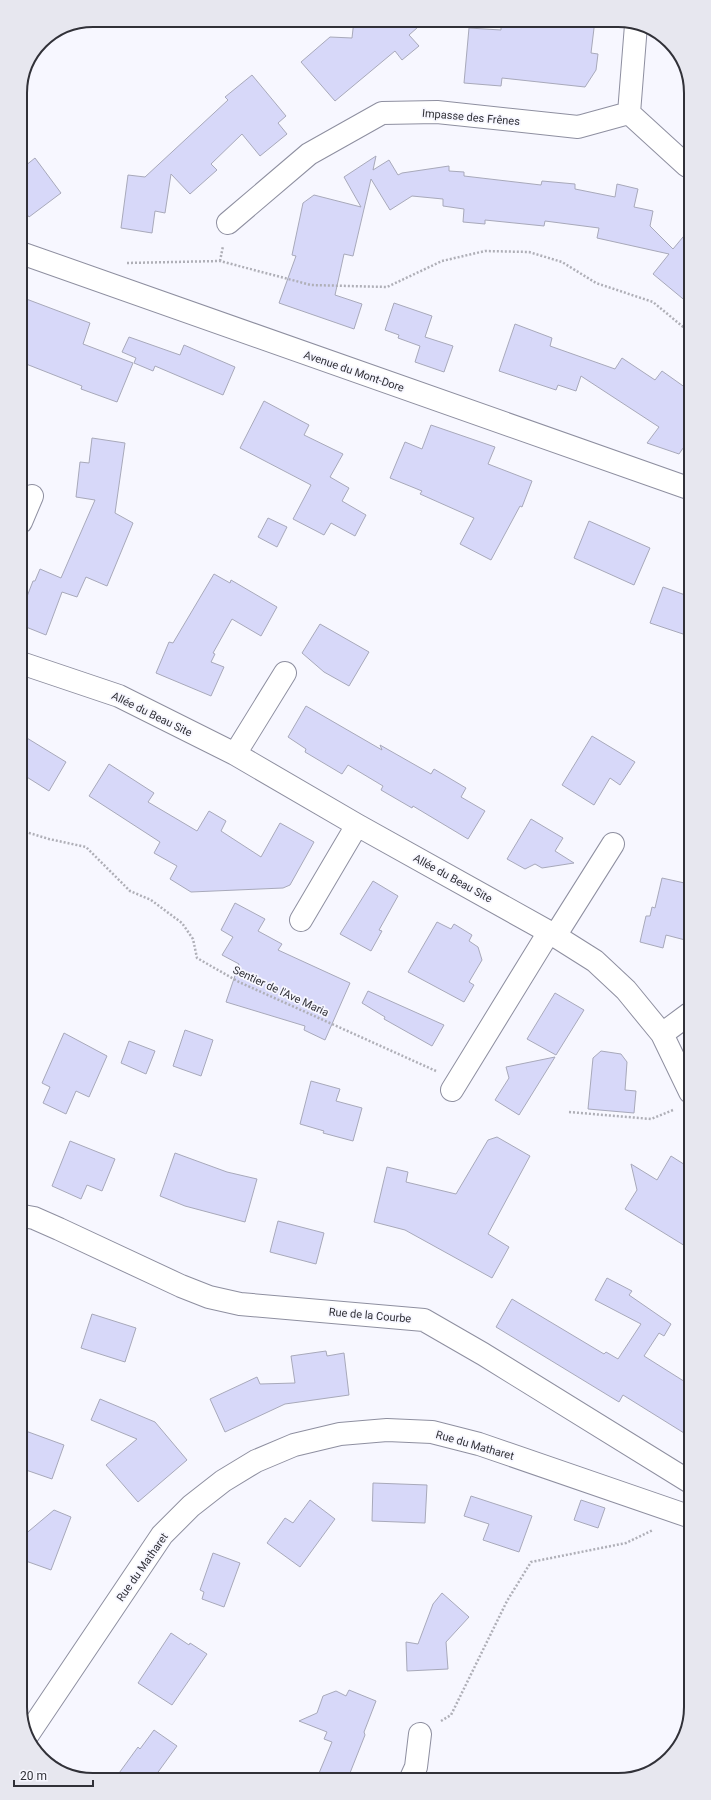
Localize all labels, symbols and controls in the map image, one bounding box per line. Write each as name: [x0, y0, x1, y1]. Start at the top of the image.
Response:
street label: Impasse des Frênes: [422, 107, 521, 128]
street label: Avenue du Mont-Dore: [302, 348, 406, 395]
street label: Allée du Beau Site: [109, 689, 194, 740]
street label: Allée du Beau Site: [411, 851, 495, 906]
street label: Sentier de l'Ave Maria: [231, 963, 331, 1019]
street label: Rue de la Courbe: [328, 1305, 412, 1326]
street label: Rue du Matharet: [434, 1428, 516, 1463]
street label: Rue du Matharet: [114, 1530, 171, 1604]
scale bar: [14, 1762, 93, 1788]
text: 20 m: [20, 1769, 47, 1783]

